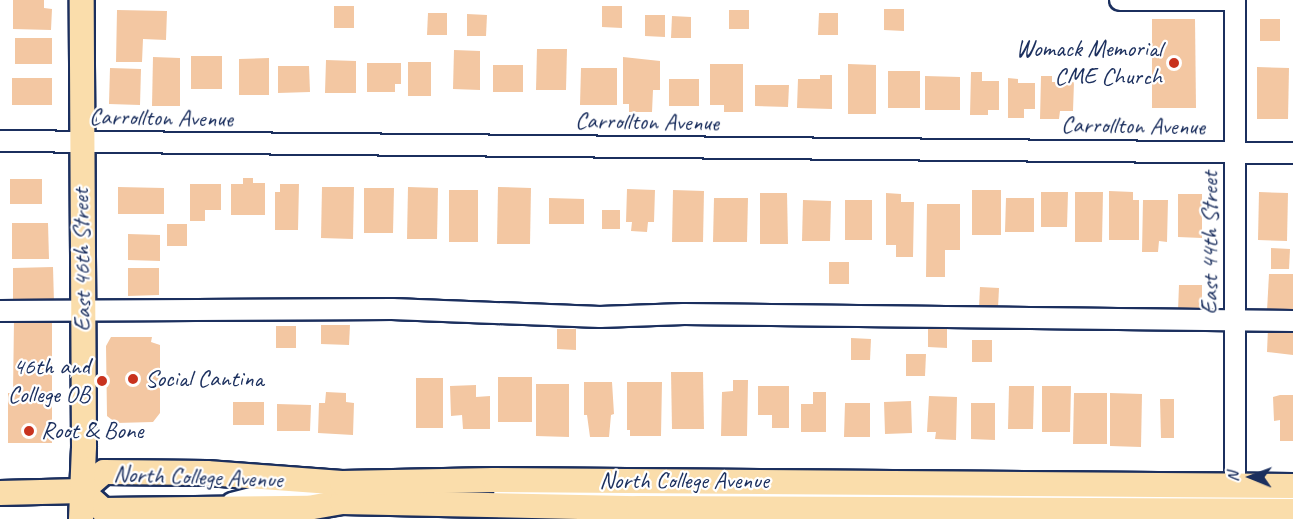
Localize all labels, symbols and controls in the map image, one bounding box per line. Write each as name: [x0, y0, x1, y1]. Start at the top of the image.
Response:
place label: Womack Memorial CME Church: [1016, 35, 1162, 91]
marker: Womack Memorial CME Church: [1167, 56, 1181, 70]
street label: Carrollton Avenue: [89, 102, 233, 134]
street label: Carrollton Avenue: [575, 106, 719, 138]
street label: Carrollton Avenue: [1061, 110, 1205, 142]
street label: East 44th Street: [1196, 171, 1224, 315]
street label: East 46th Street: [66, 188, 98, 332]
place label: 46th and College OB: [8, 353, 90, 409]
place label: Social Cantina: [145, 365, 263, 393]
marker: Social Cantina: [126, 372, 140, 386]
marker: 46th and College OB: [95, 374, 109, 388]
place label: Root & Bone: [41, 417, 143, 445]
marker: Root & Bone: [22, 424, 36, 438]
north arrow: [1221, 447, 1281, 507]
street label: North College Avenue: [113, 460, 283, 494]
street label: North College Avenue: [599, 467, 769, 495]
text: N: [1223, 472, 1243, 482]

